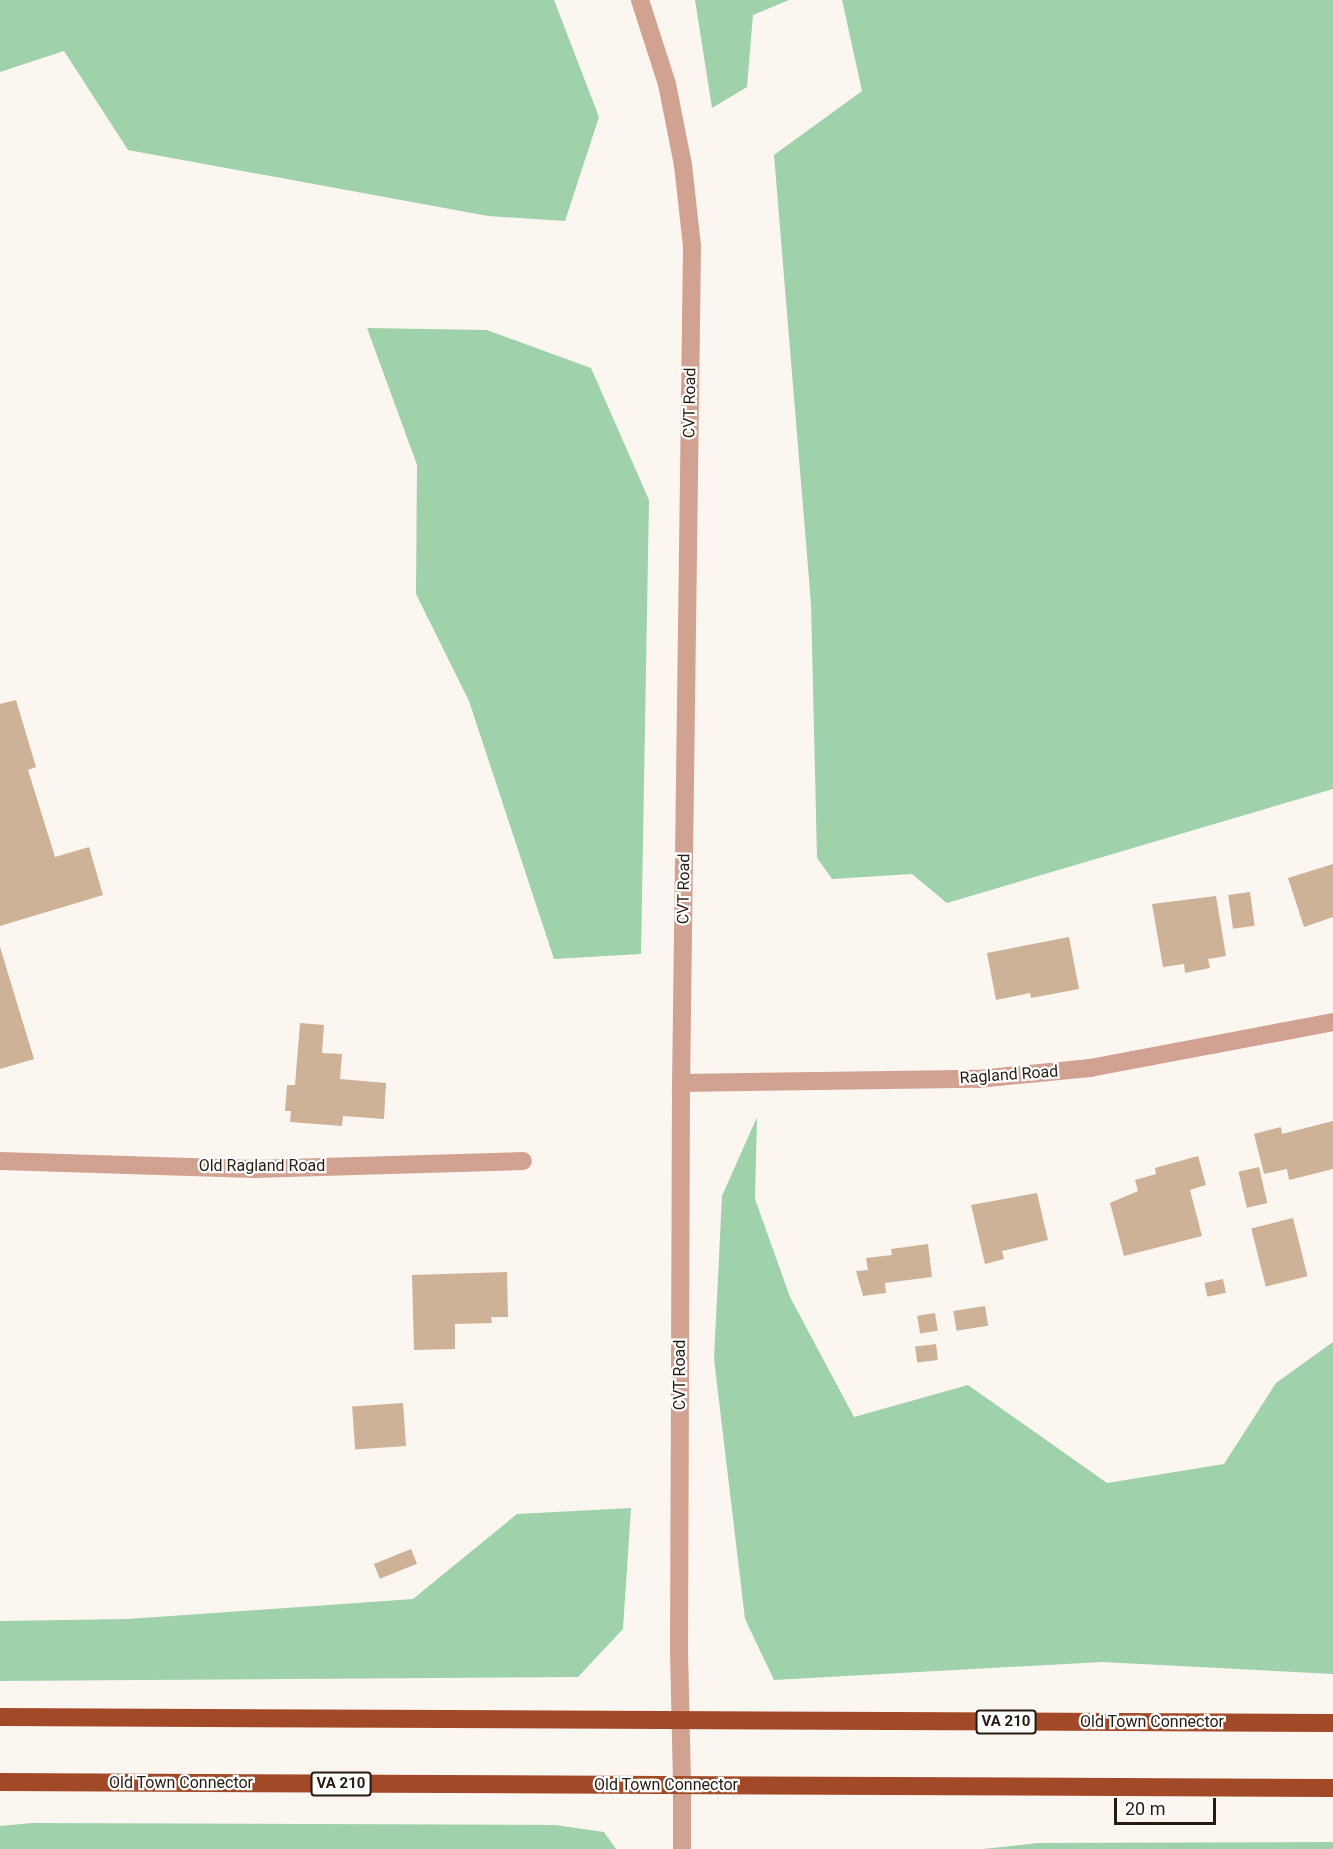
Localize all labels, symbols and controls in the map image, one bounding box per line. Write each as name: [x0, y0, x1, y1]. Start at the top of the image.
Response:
street label: CVT Road: [680, 367, 700, 439]
street label: CVT Road: [674, 853, 694, 925]
street label: Ragland Road: [959, 1062, 1059, 1088]
street label: Old Ragland Road: [199, 1156, 325, 1176]
street label: CVT Road: [670, 1340, 690, 1410]
road number: VA 210: [974, 1710, 1038, 1734]
street label: Old Town Connector: [1080, 1712, 1224, 1732]
road number: VA 210: [310, 1772, 372, 1796]
street label: Old Town Connector: [109, 1773, 253, 1793]
street label: Old Town Connector: [594, 1775, 738, 1795]
scale bar: [1117, 1786, 1219, 1824]
text: 20 m: [1125, 1798, 1165, 1819]

